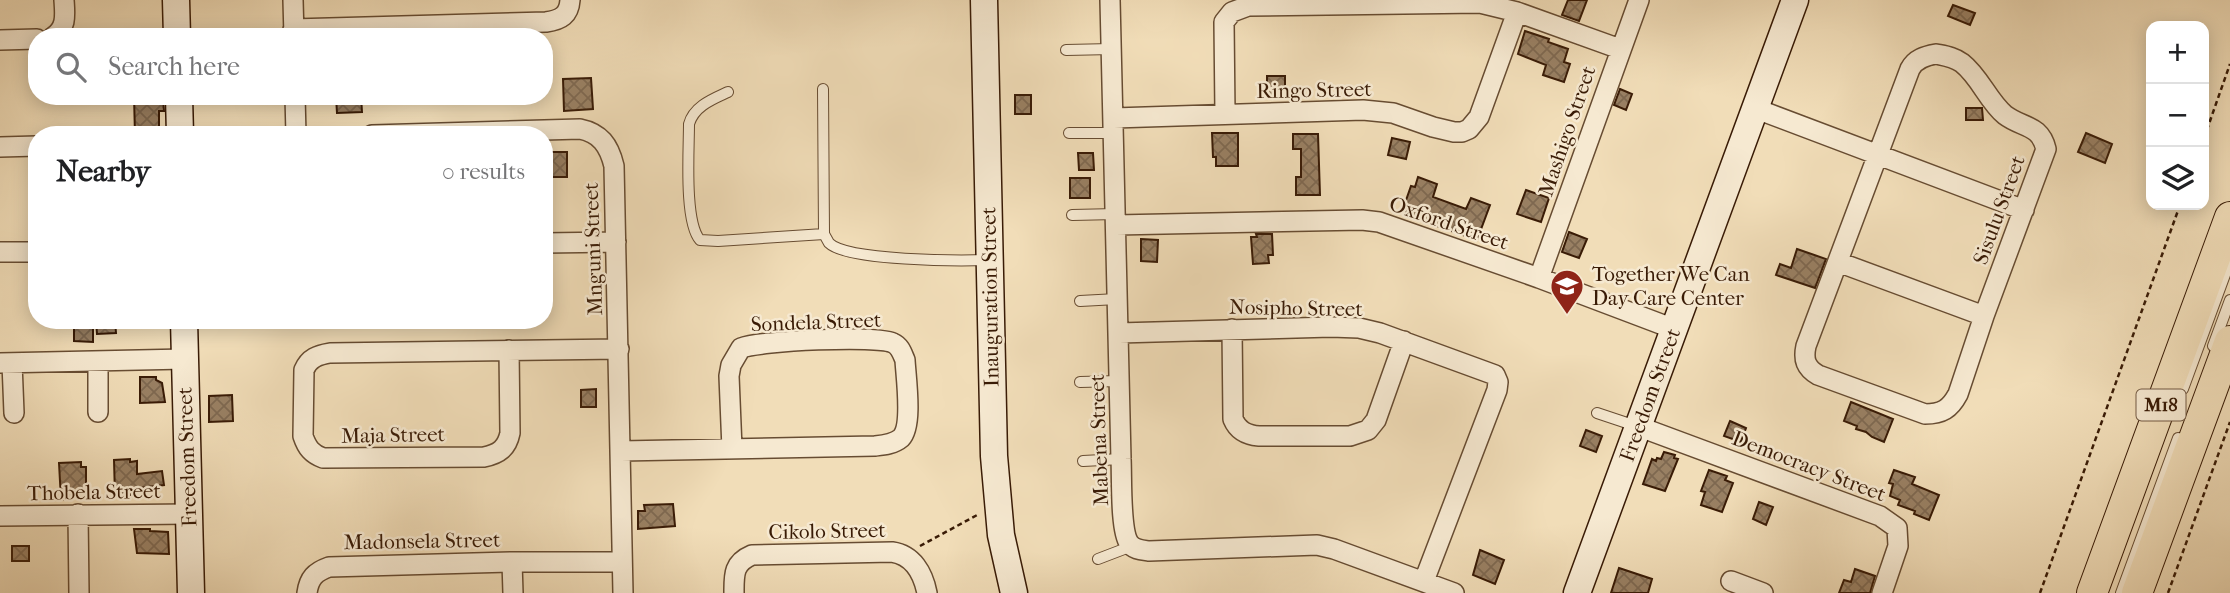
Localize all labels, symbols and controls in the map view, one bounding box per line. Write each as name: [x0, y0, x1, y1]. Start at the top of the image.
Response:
map controls: [2146, 21, 2209, 210]
button: +: [2146, 21, 2209, 84]
search box: [28, 28, 553, 105]
icon: search: [52, 48, 90, 86]
text: Search here: [108, 51, 240, 82]
street label: Mashigo Street: [1533, 62, 1601, 199]
street label: Ringo Street: [1256, 77, 1372, 103]
button: −: [2146, 84, 2209, 147]
button: layers: [2146, 147, 2209, 210]
street label: Sisulu Street: [1968, 152, 2030, 268]
text: Nearby: [56, 154, 151, 189]
text: 0 results: [442, 158, 525, 185]
street label: Mnguni Street: [579, 182, 607, 316]
street label: Oxford Street: [1386, 191, 1512, 255]
street label: Inauguration Street: [976, 206, 1004, 387]
place label: Together We Can Day Care Center: [1592, 262, 1750, 310]
school or university icon: Together We Can Day Care Center: [1548, 267, 1586, 316]
street label: Nosipho Street: [1229, 295, 1364, 321]
street label: Sondela Street: [750, 308, 882, 336]
street label: Freedom Street: [1615, 325, 1685, 465]
street label: Mabena Street: [1085, 373, 1113, 506]
street label: Freedom Street: [173, 386, 201, 527]
road number: M18: [2136, 390, 2186, 420]
street label: Maja Street: [341, 422, 446, 448]
street label: Democracy Street: [1729, 426, 1890, 507]
street label: Thobela Street: [27, 479, 161, 505]
street label: Cikolo Street: [768, 518, 886, 544]
street label: Madonsela Street: [344, 528, 501, 554]

